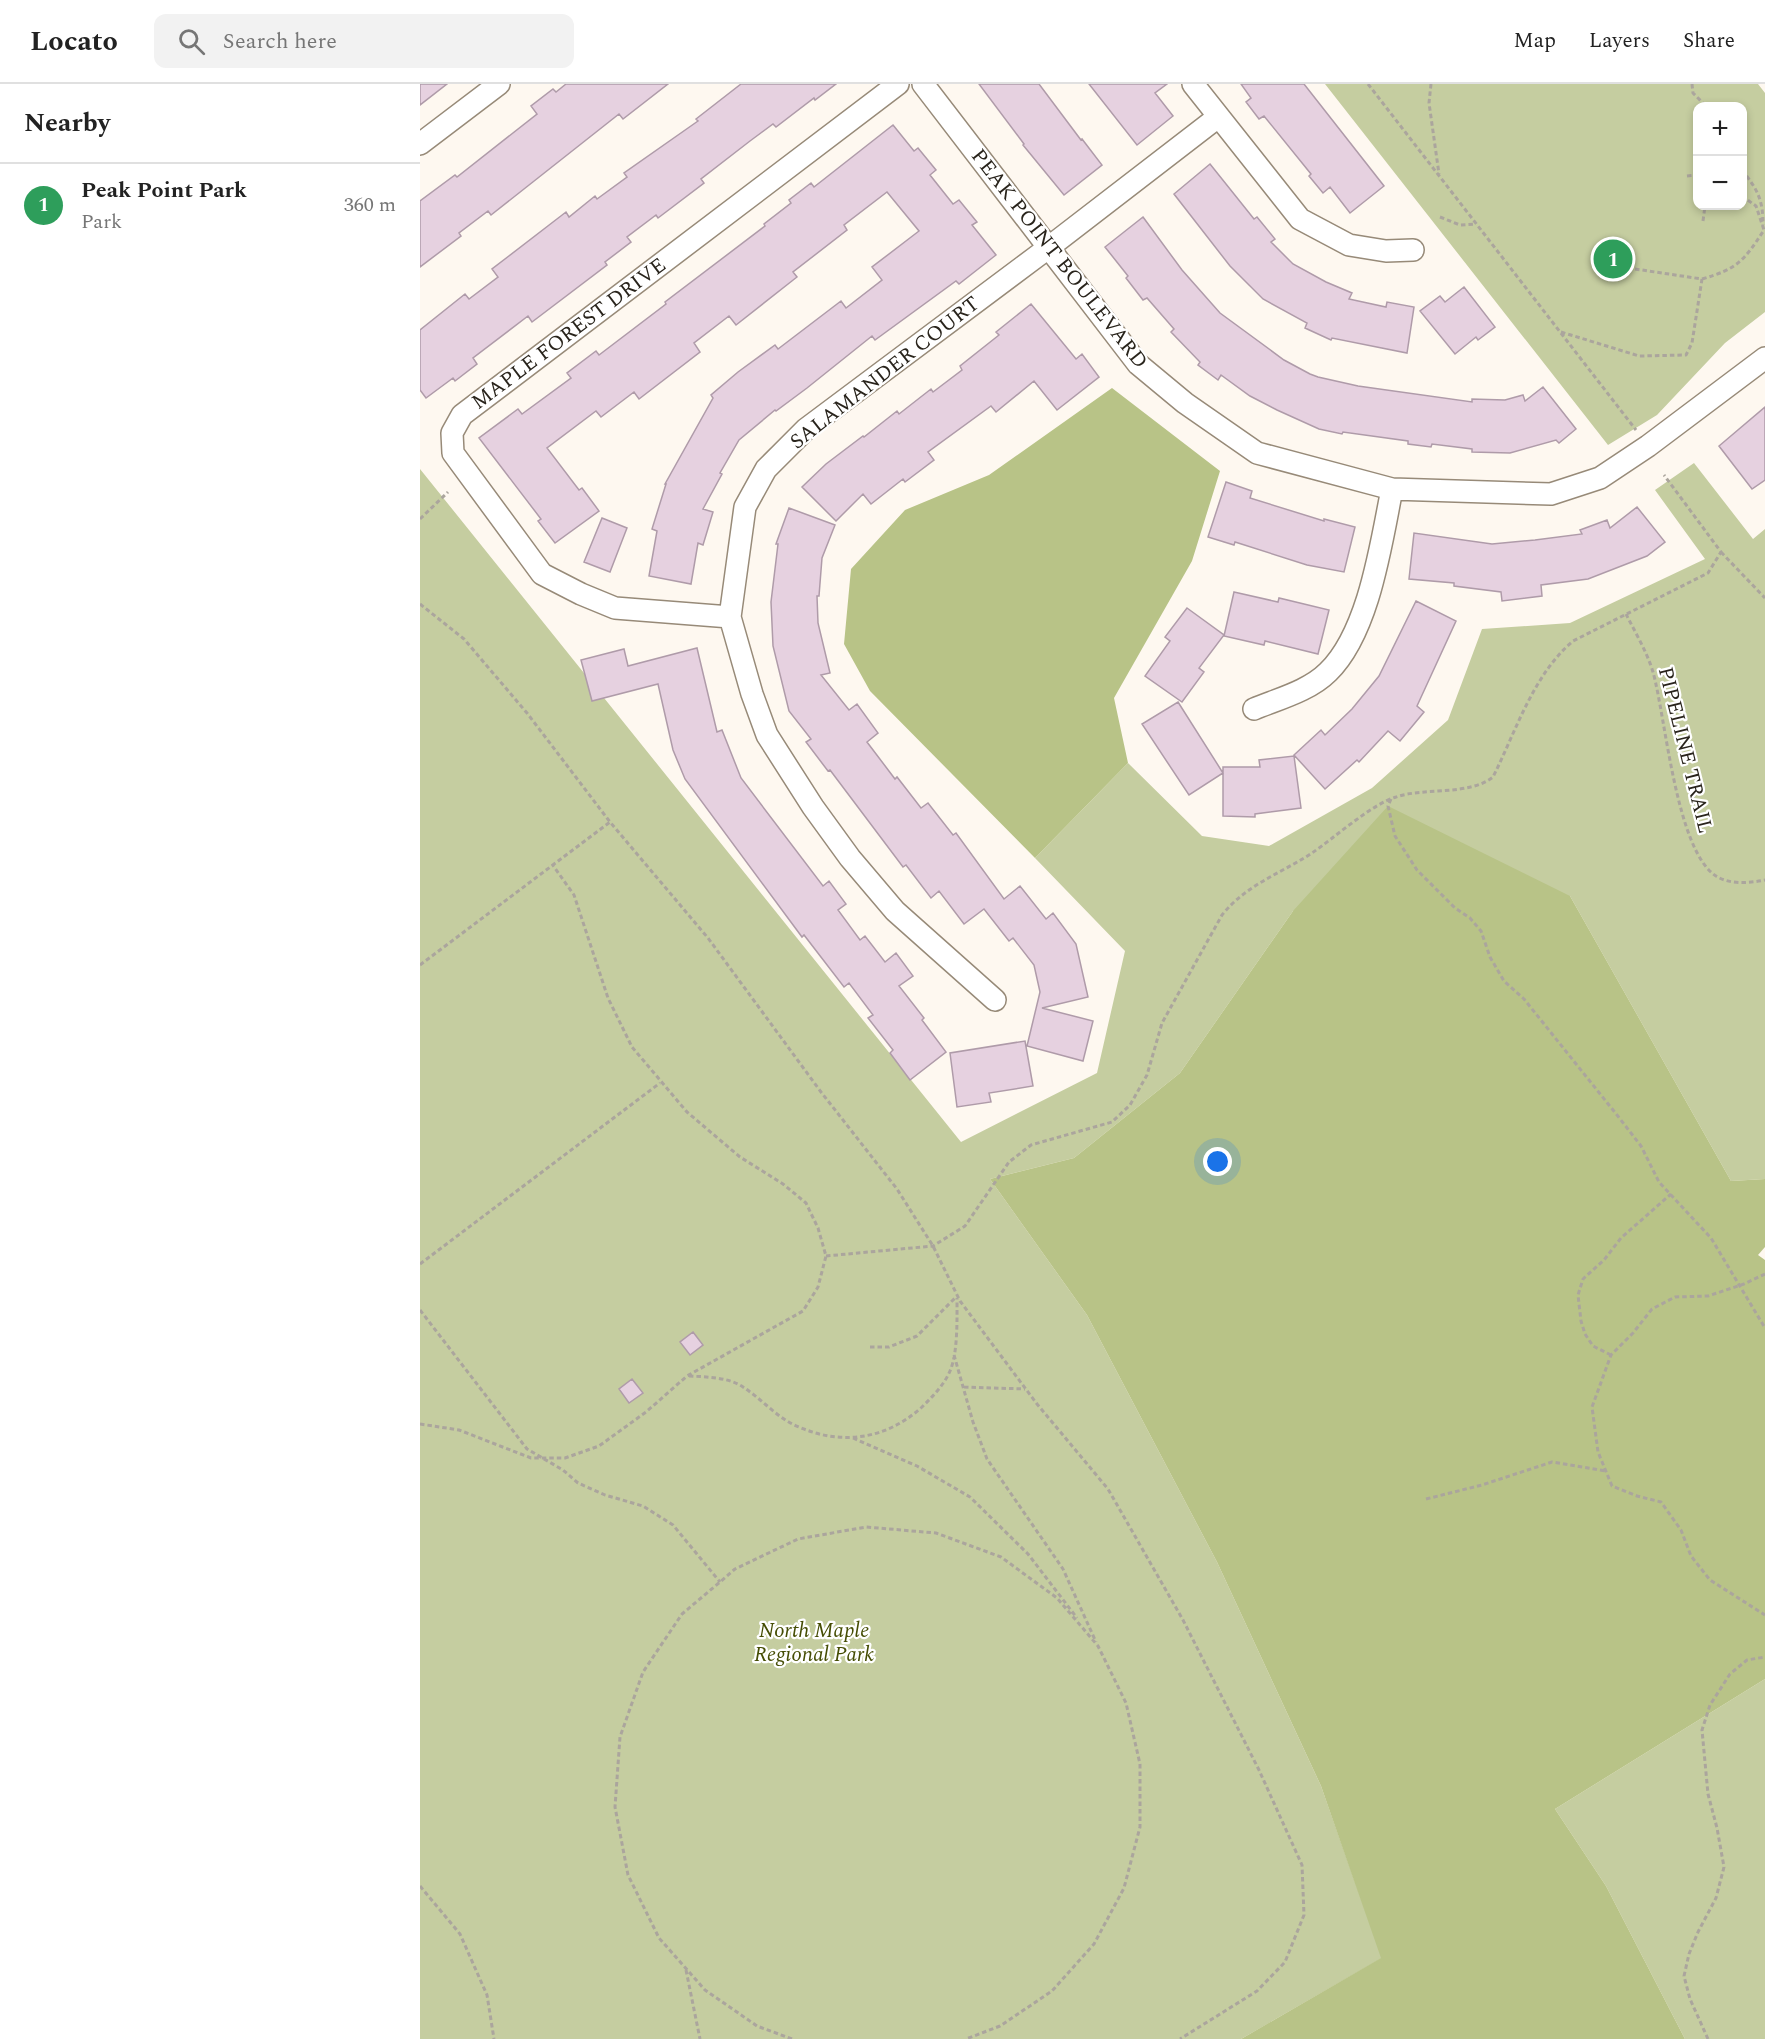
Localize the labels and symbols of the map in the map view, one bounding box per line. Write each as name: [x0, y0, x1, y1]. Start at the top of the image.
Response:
street label: PEAK POINT BOULEVARD: [963, 142, 1155, 376]
pin: 1: [1594, 236, 1632, 282]
street label: MAPLE FOREST DRIVE: [465, 250, 673, 418]
street label: SALAMANDER COURT: [783, 288, 987, 458]
street label: PIPELINE TRAIL: [1649, 663, 1721, 837]
your location: [1203, 1147, 1232, 1176]
park label: North Maple Regional Park: [754, 1615, 874, 1671]

